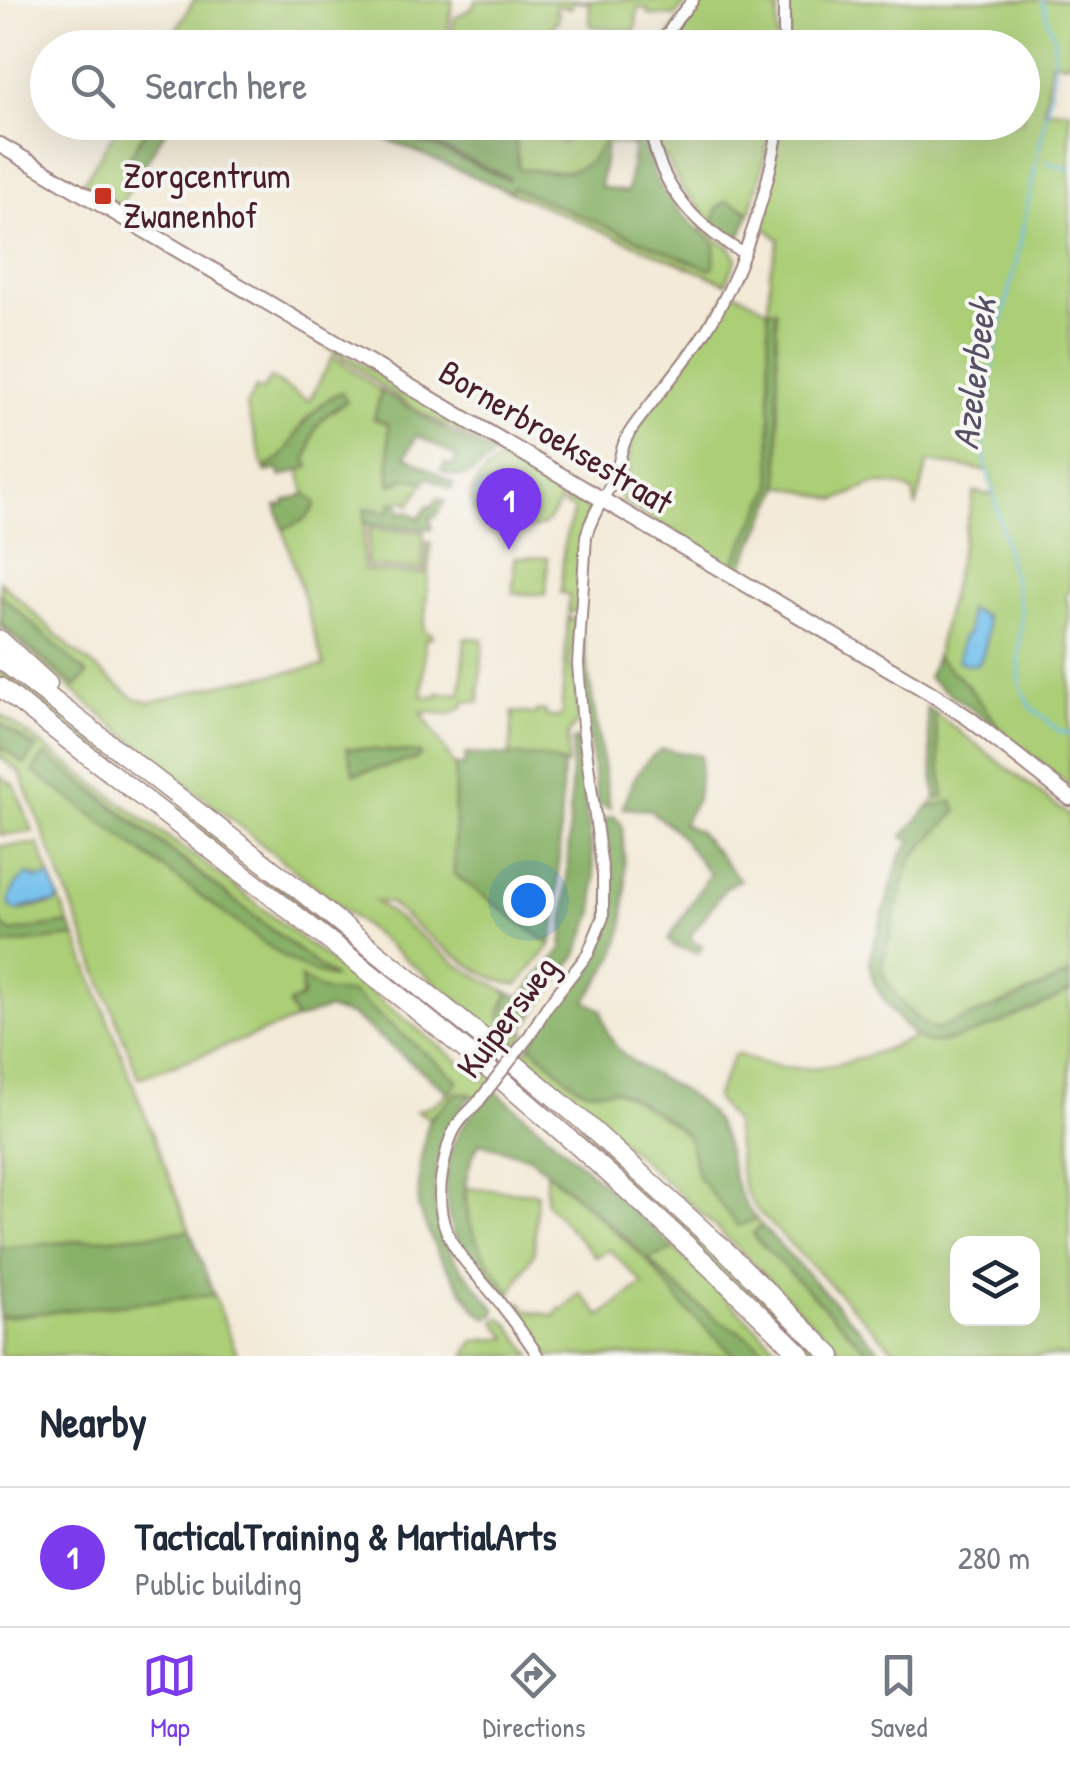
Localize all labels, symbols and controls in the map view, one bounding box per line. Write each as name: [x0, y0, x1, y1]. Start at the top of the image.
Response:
search box: [30, 30, 1040, 140]
icon: search: [65, 58, 120, 113]
text: Search here: [145, 59, 307, 111]
place label: Zorgcentrum Zwanenhof: [123, 152, 291, 239]
marker: Zorgcentrum Zwanenhof: [92, 185, 114, 207]
water label: Azelerbeek: [938, 292, 1008, 452]
street label: Bornerbroeksestraat: [431, 348, 683, 525]
pin: 1: [476, 468, 542, 550]
your location: [503, 875, 554, 926]
street label: Kuipersweg: [445, 946, 568, 1087]
map controls: [950, 1236, 1040, 1326]
button: layers: [950, 1236, 1040, 1326]
text: Nearby: [40, 1393, 147, 1450]
text: TacticalTraining & MartialArts: [135, 1510, 557, 1562]
text: 1: [67, 1536, 78, 1579]
text: 280 m: [958, 1536, 1030, 1579]
text: Public building: [135, 1562, 302, 1605]
tab: Map: [142, 1648, 197, 1746]
tab: Directions: [482, 1648, 585, 1746]
tab: Saved: [870, 1648, 928, 1746]

